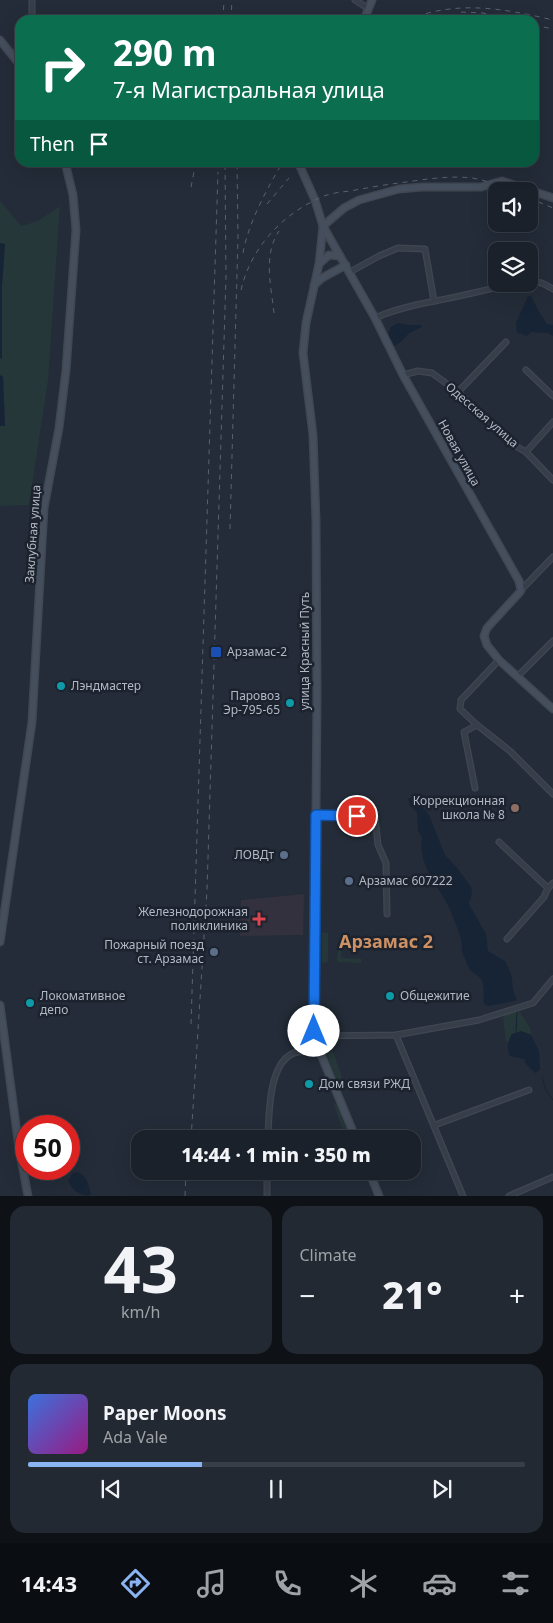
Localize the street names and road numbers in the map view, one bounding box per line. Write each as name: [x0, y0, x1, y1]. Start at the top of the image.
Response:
street label: Одесская улица: [442, 378, 522, 451]
street label: Новая улица: [434, 416, 485, 489]
street label: Заклубная улица: [21, 484, 44, 584]
street label: улица Красный Путь: [296, 592, 313, 710]

